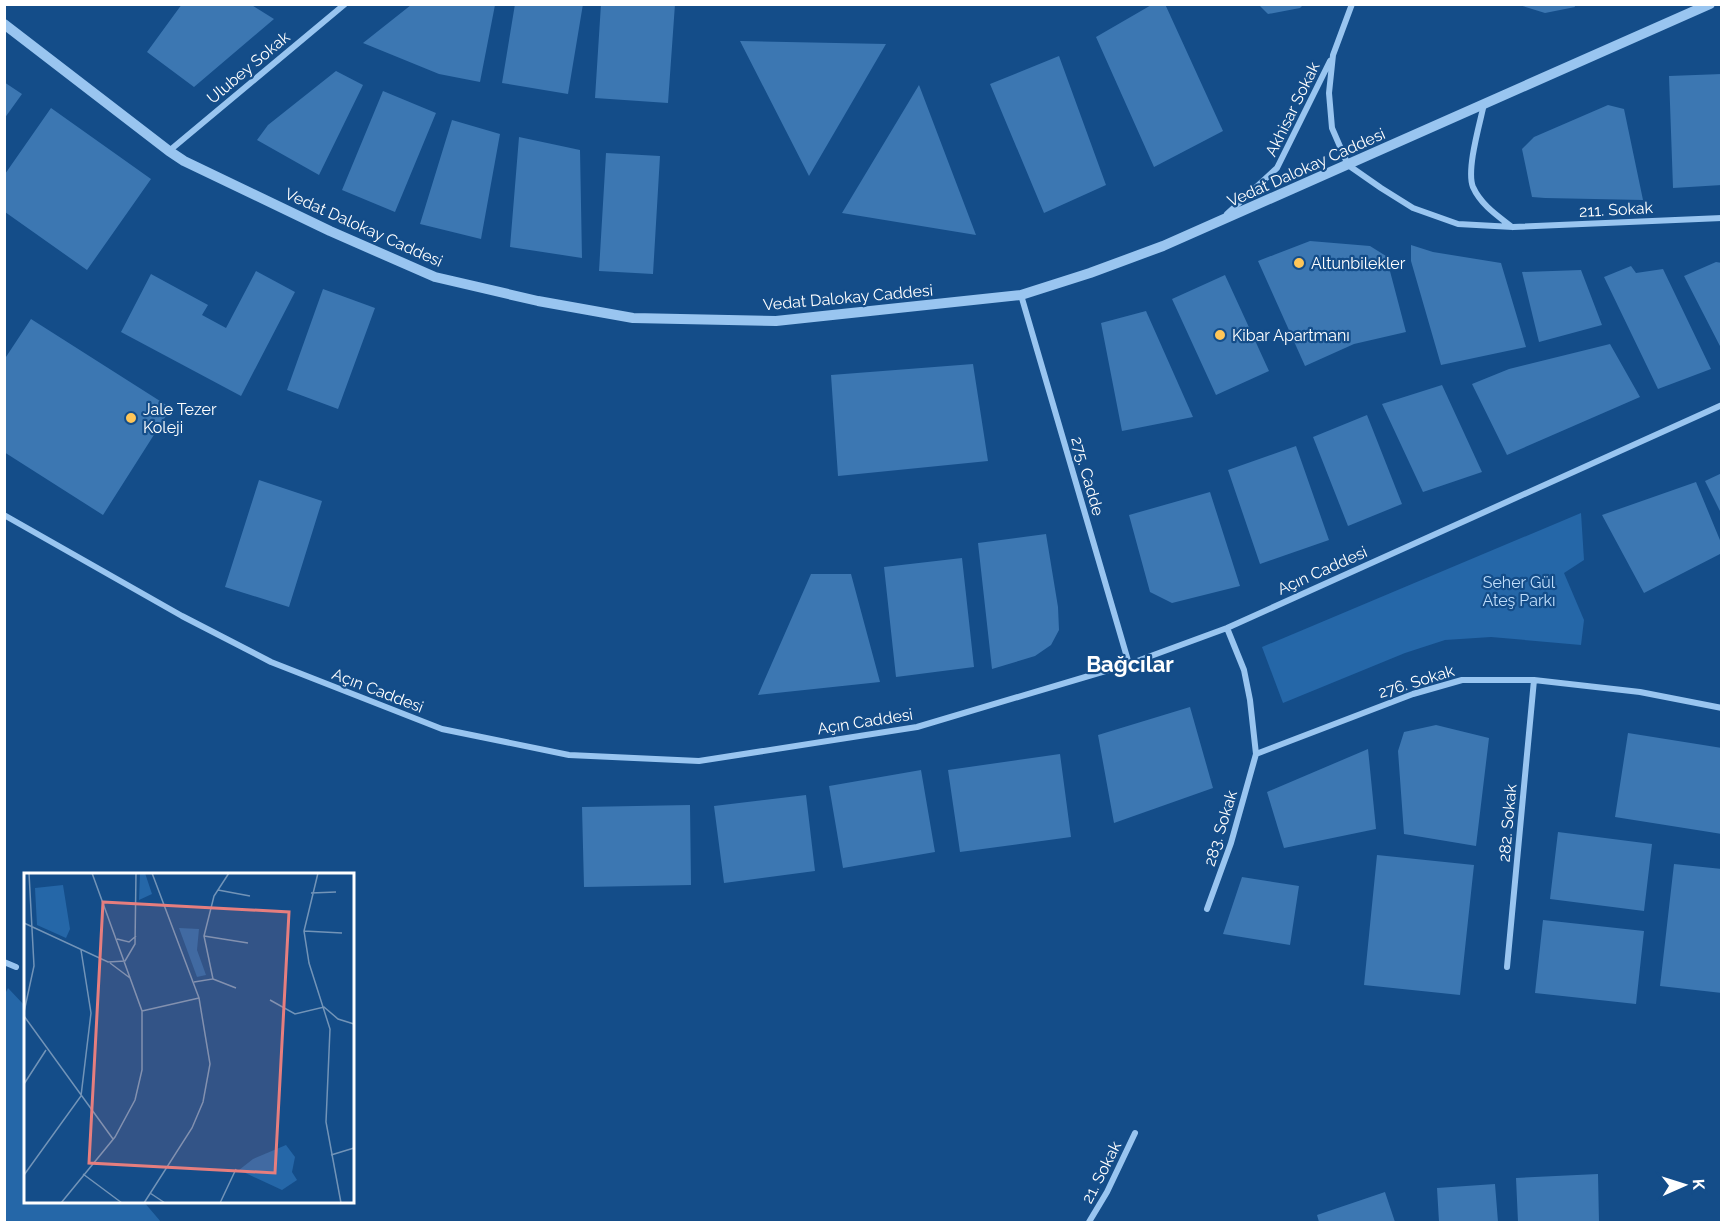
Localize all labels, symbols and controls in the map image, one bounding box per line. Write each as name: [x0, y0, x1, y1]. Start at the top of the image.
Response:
street label: Ulubey Sokak: [203, 27, 294, 107]
street label: Akhisar Sokak: [1261, 58, 1324, 160]
street label: Vedat Dalokay Caddesi: [1224, 124, 1388, 211]
street label: Vedat Dalokay Caddesi: [282, 184, 446, 271]
street label: 211. Sokak: [1579, 198, 1654, 221]
place label: Altunbilekler: [1311, 254, 1406, 273]
marker: Altunbilekler: [1292, 256, 1306, 270]
street label: Vedat Dalokay Caddesi: [762, 281, 934, 314]
place label: Kibar Apartmanı: [1232, 326, 1350, 345]
marker: Kibar Apartmanı: [1213, 328, 1227, 342]
place label: Jale Tezer Koleji: [143, 400, 217, 437]
marker: Jale Tezer Koleji: [124, 411, 138, 425]
street label: 275. Cadde: [1067, 434, 1108, 518]
street label: Açın Caddesi: [1274, 542, 1370, 599]
park label: Seher Gül Ateş Parkı: [1482, 573, 1556, 610]
district label: Bağcılar: [1086, 651, 1174, 677]
street label: 276. Sokak: [1376, 661, 1457, 702]
street label: Açın Caddesi: [329, 664, 426, 717]
street label: Açın Caddesi: [816, 705, 914, 738]
street label: 282. Sokak: [1495, 783, 1520, 863]
street label: 283. Sokak: [1200, 787, 1241, 868]
inset map: [24, 873, 354, 1203]
street label: 21. Sokak: [1078, 1138, 1125, 1206]
north arrow: [1654, 1155, 1714, 1215]
text: K: [1689, 1178, 1708, 1190]

